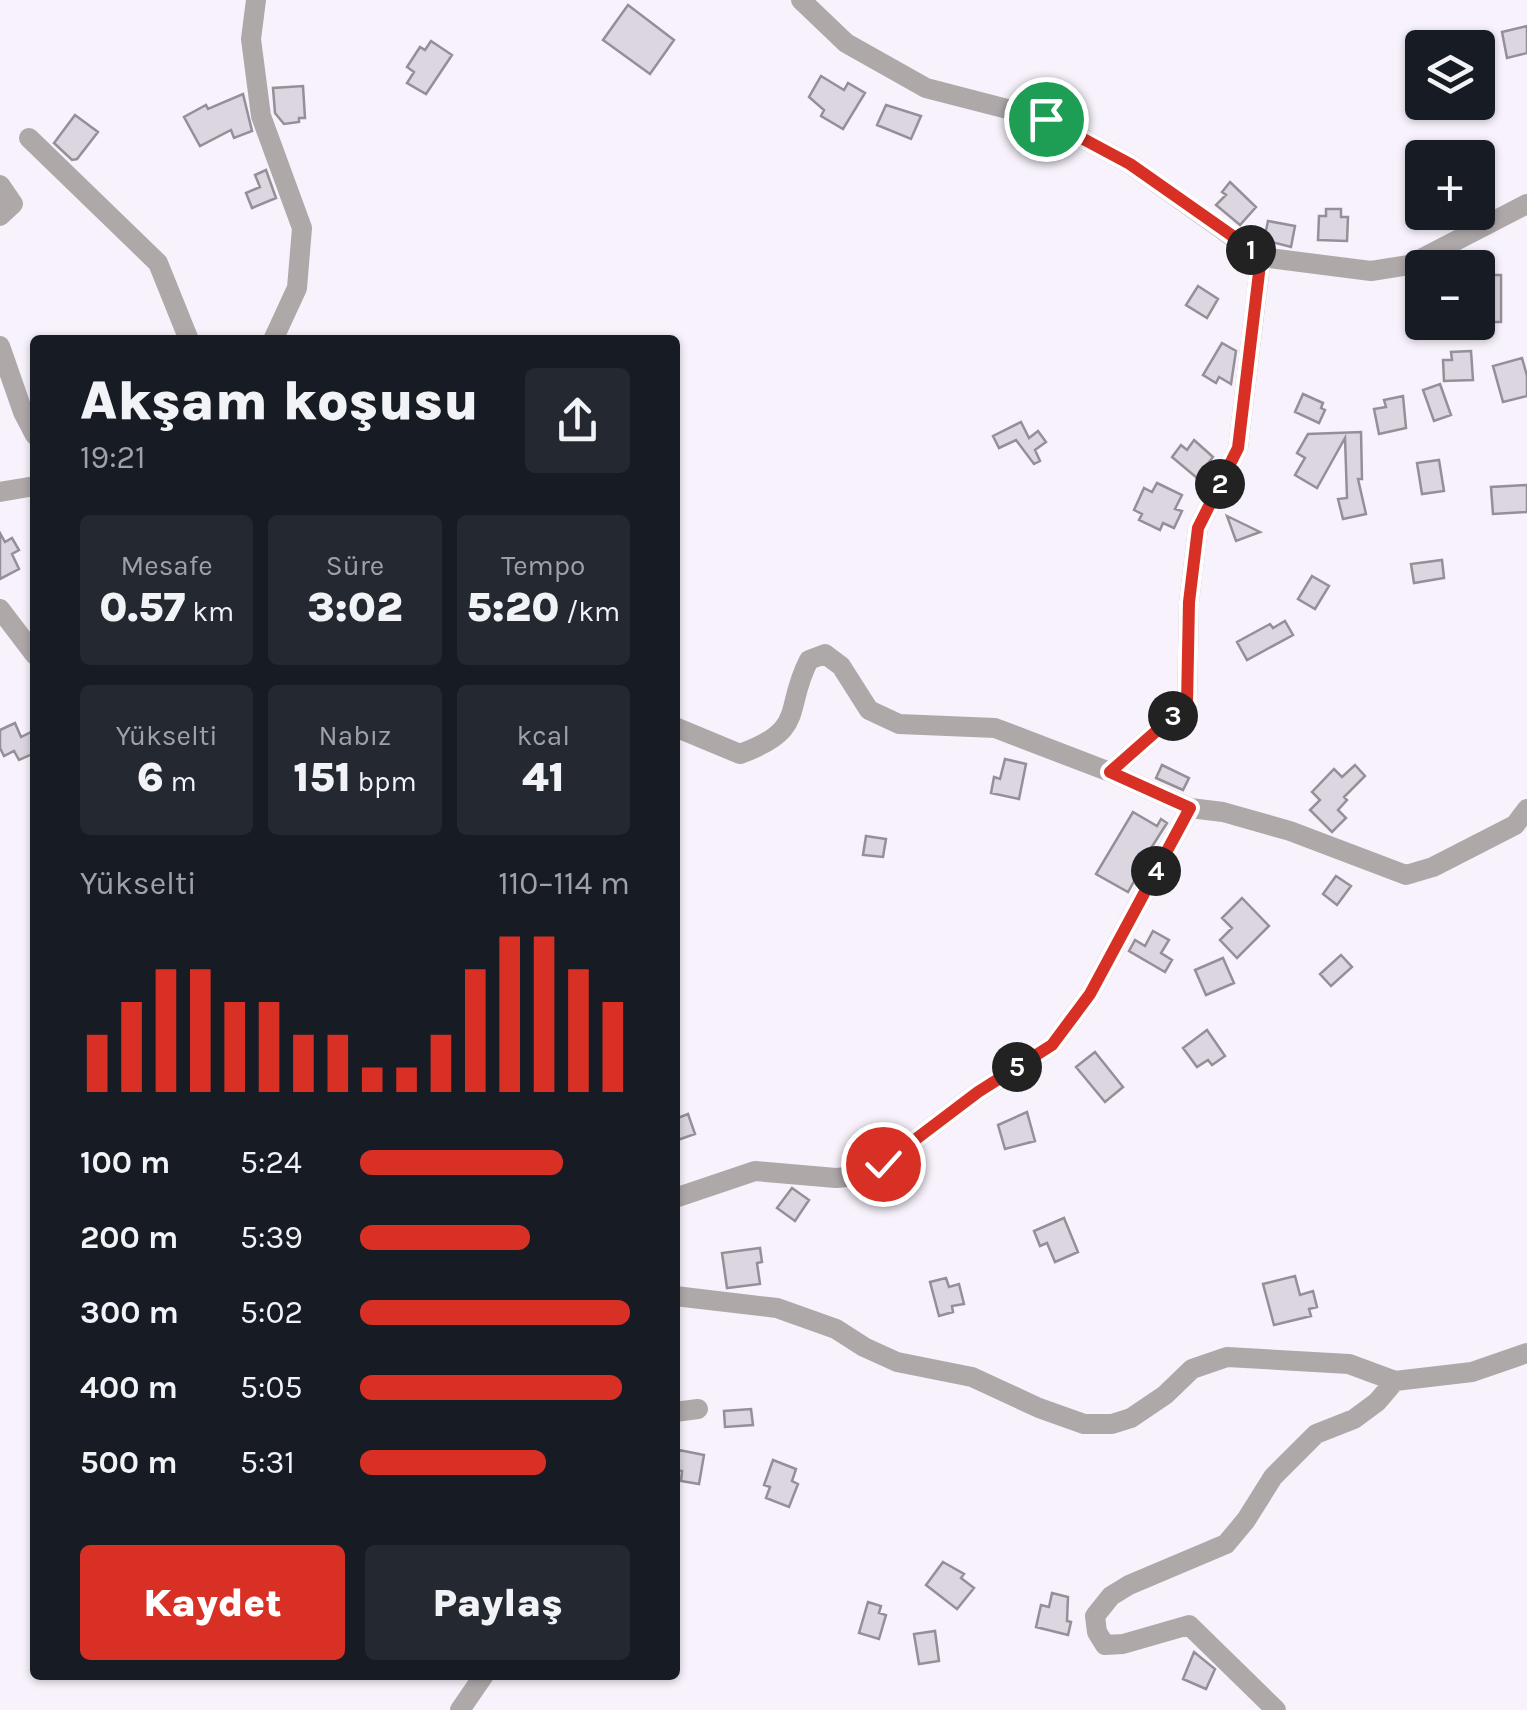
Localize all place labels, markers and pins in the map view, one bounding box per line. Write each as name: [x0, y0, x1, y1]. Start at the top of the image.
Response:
pin: [1004, 77, 1089, 162]
pin: 1: [1226, 225, 1276, 275]
pin: 2: [1195, 459, 1245, 509]
pin: 3: [1148, 691, 1198, 741]
pin: 4: [1131, 846, 1181, 896]
pin: 5: [992, 1042, 1042, 1092]
pin: [841, 1122, 926, 1207]

